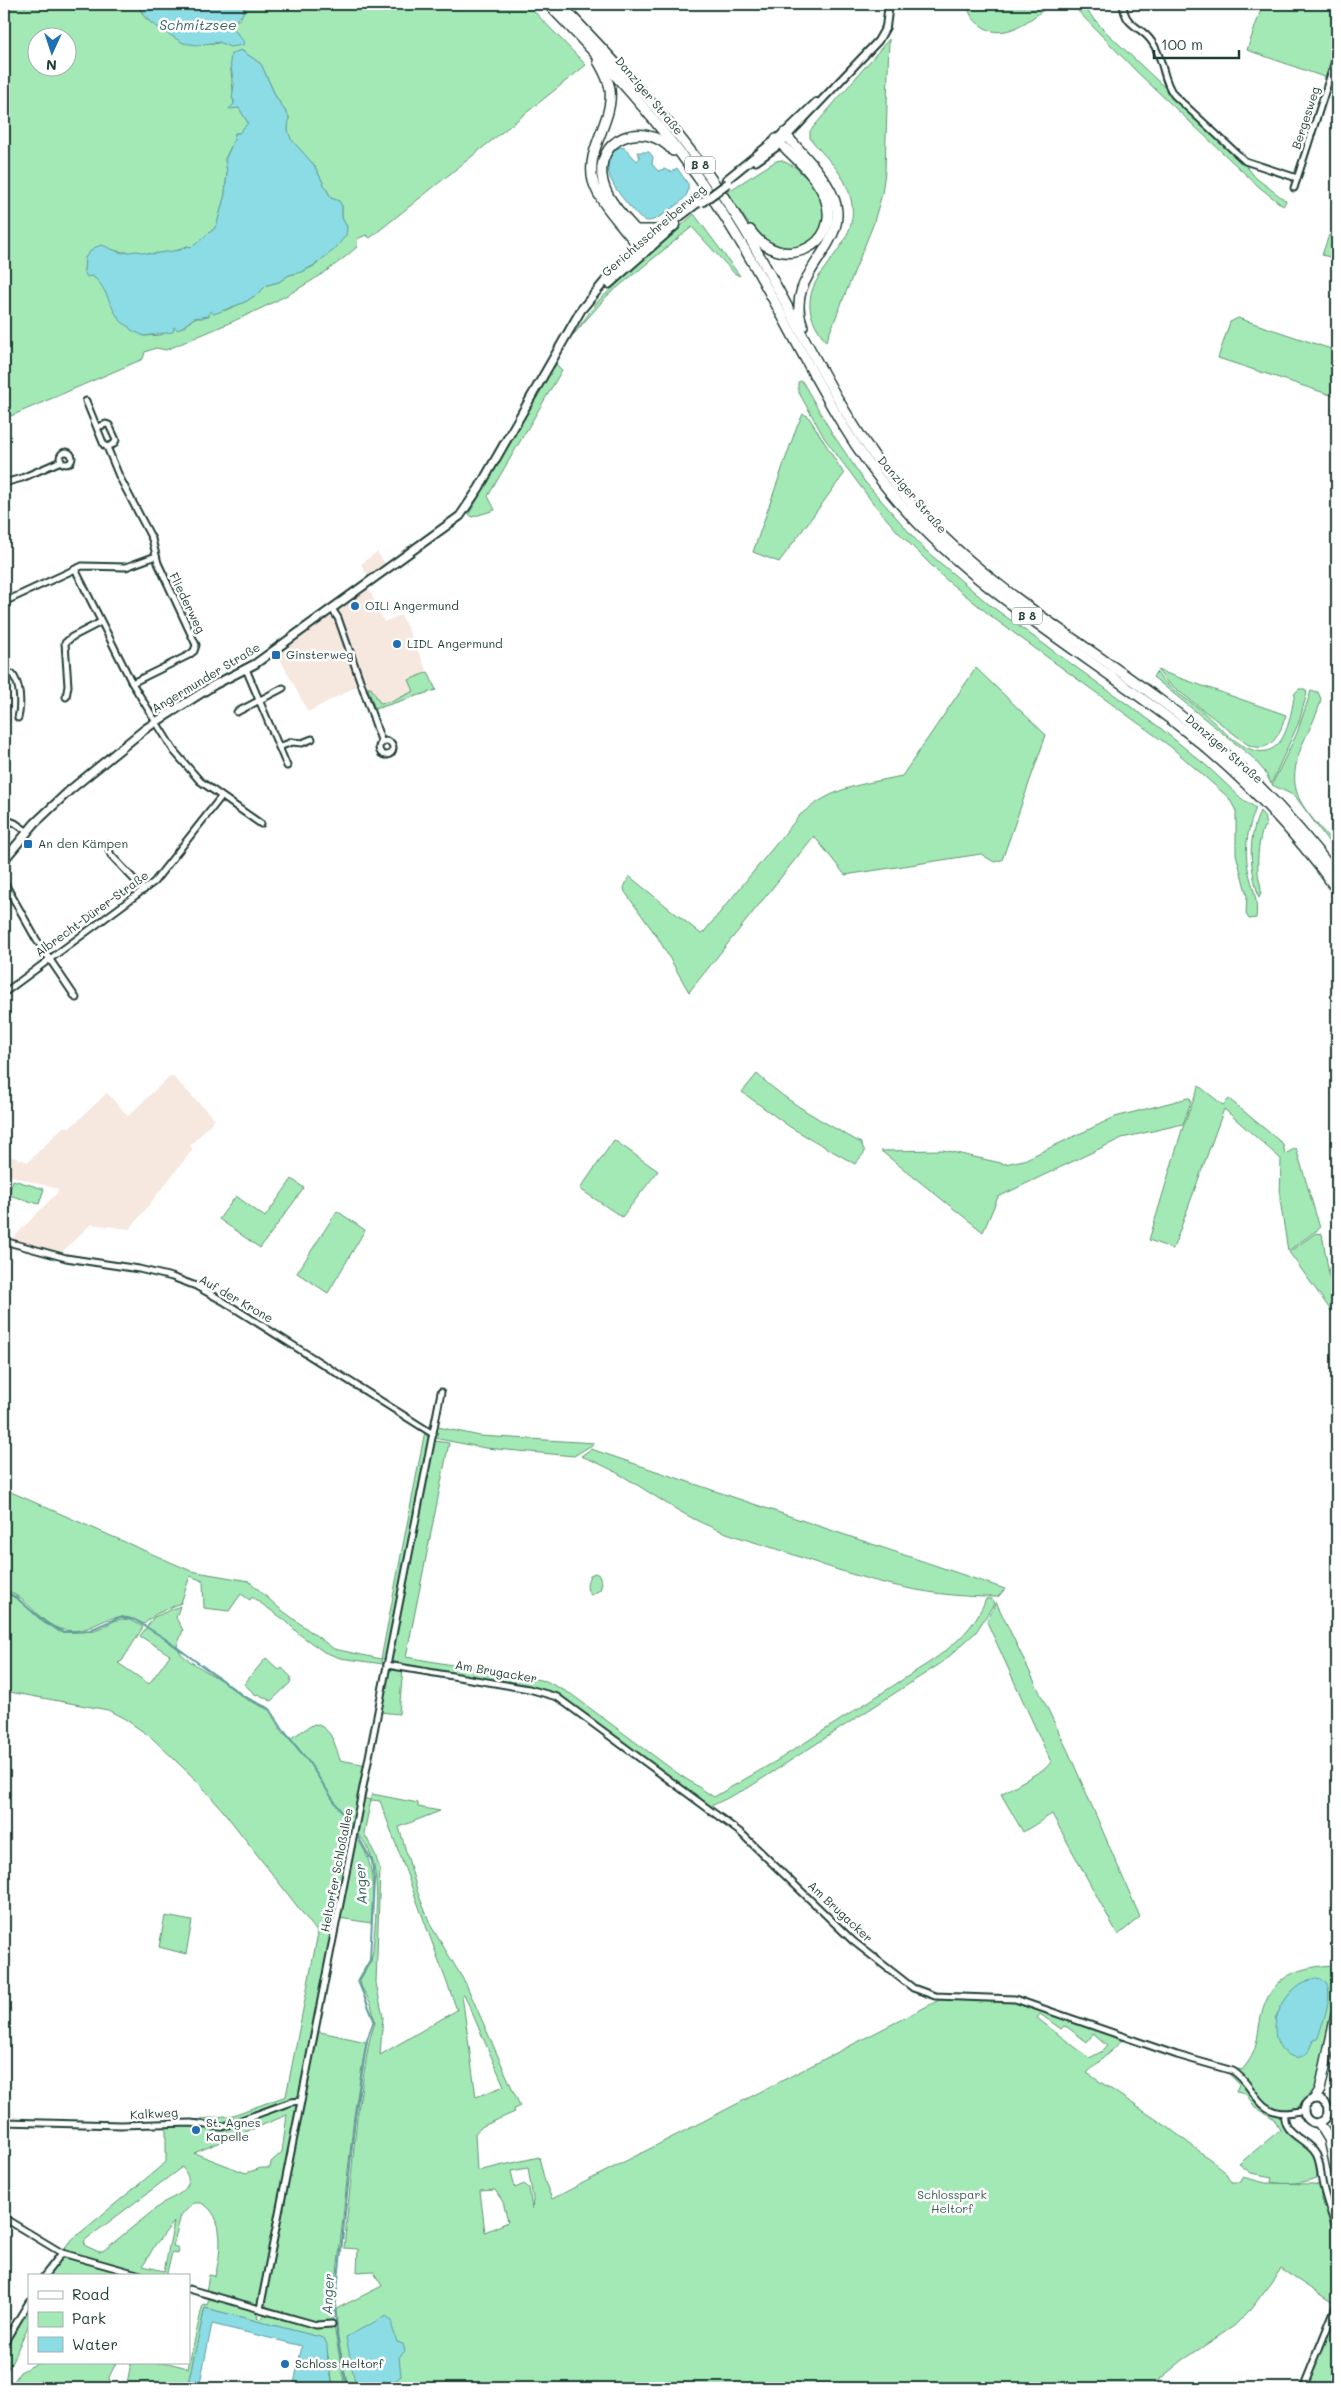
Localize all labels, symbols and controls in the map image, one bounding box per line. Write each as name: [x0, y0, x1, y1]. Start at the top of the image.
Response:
water label: Schmitzsee: [159, 15, 237, 34]
north arrow: [28, 28, 78, 78]
scale bar: [1154, 28, 1238, 60]
text: 100 m: [1161, 34, 1203, 54]
street label: Danziger Straße: [612, 53, 687, 138]
text: N: [45, 56, 57, 75]
street label: Bergesweg: [1287, 84, 1323, 151]
road number: B 8: [685, 156, 715, 174]
street label: Gerichtsschreiberweg: [598, 181, 709, 280]
street label: Danziger Straße: [875, 452, 951, 536]
street label: Fliederweg: [166, 570, 209, 636]
place label: OIL! Angermund: [365, 597, 459, 613]
marker: OIL! Angermund: [349, 600, 361, 612]
road number: B 8: [1012, 608, 1042, 624]
place label: LIDL Angermund: [407, 635, 503, 651]
street label: Angermunder Straße: [148, 638, 263, 716]
marker: LIDL Angermund: [391, 638, 403, 650]
place label: Ginsterweg: [286, 646, 354, 662]
marker: Ginsterweg: [270, 649, 282, 661]
street label: Danziger Straße: [1183, 710, 1267, 786]
place label: An den Kämpen: [38, 835, 128, 851]
marker: An den Kämpen: [22, 838, 34, 850]
street label: Albrecht-Dürer-Straße: [31, 867, 151, 960]
street label: Auf der Krone: [197, 1271, 276, 1326]
street label: Am Brugacker: [454, 1656, 538, 1686]
street label: Heltorfer Schloßallee: [316, 1806, 356, 1933]
water label: Anger: [350, 1863, 371, 1905]
street label: Am Brugacker: [805, 1877, 877, 1945]
street label: Kalkweg: [130, 2104, 178, 2122]
place label: St. Agnes Kapelle: [206, 2114, 261, 2144]
marker: St. Agnes Kapelle: [190, 2124, 202, 2136]
park label: Schlosspark Heltorf: [917, 2186, 987, 2216]
water label: Anger: [317, 2273, 338, 2315]
legend: [28, 2274, 190, 2364]
text: Road: [72, 2284, 109, 2304]
text: Park: [72, 2308, 106, 2328]
text: Water: [72, 2334, 118, 2354]
place label: Schloss Heltorf: [295, 2355, 384, 2371]
marker: Schloss Heltorf: [279, 2358, 291, 2370]

